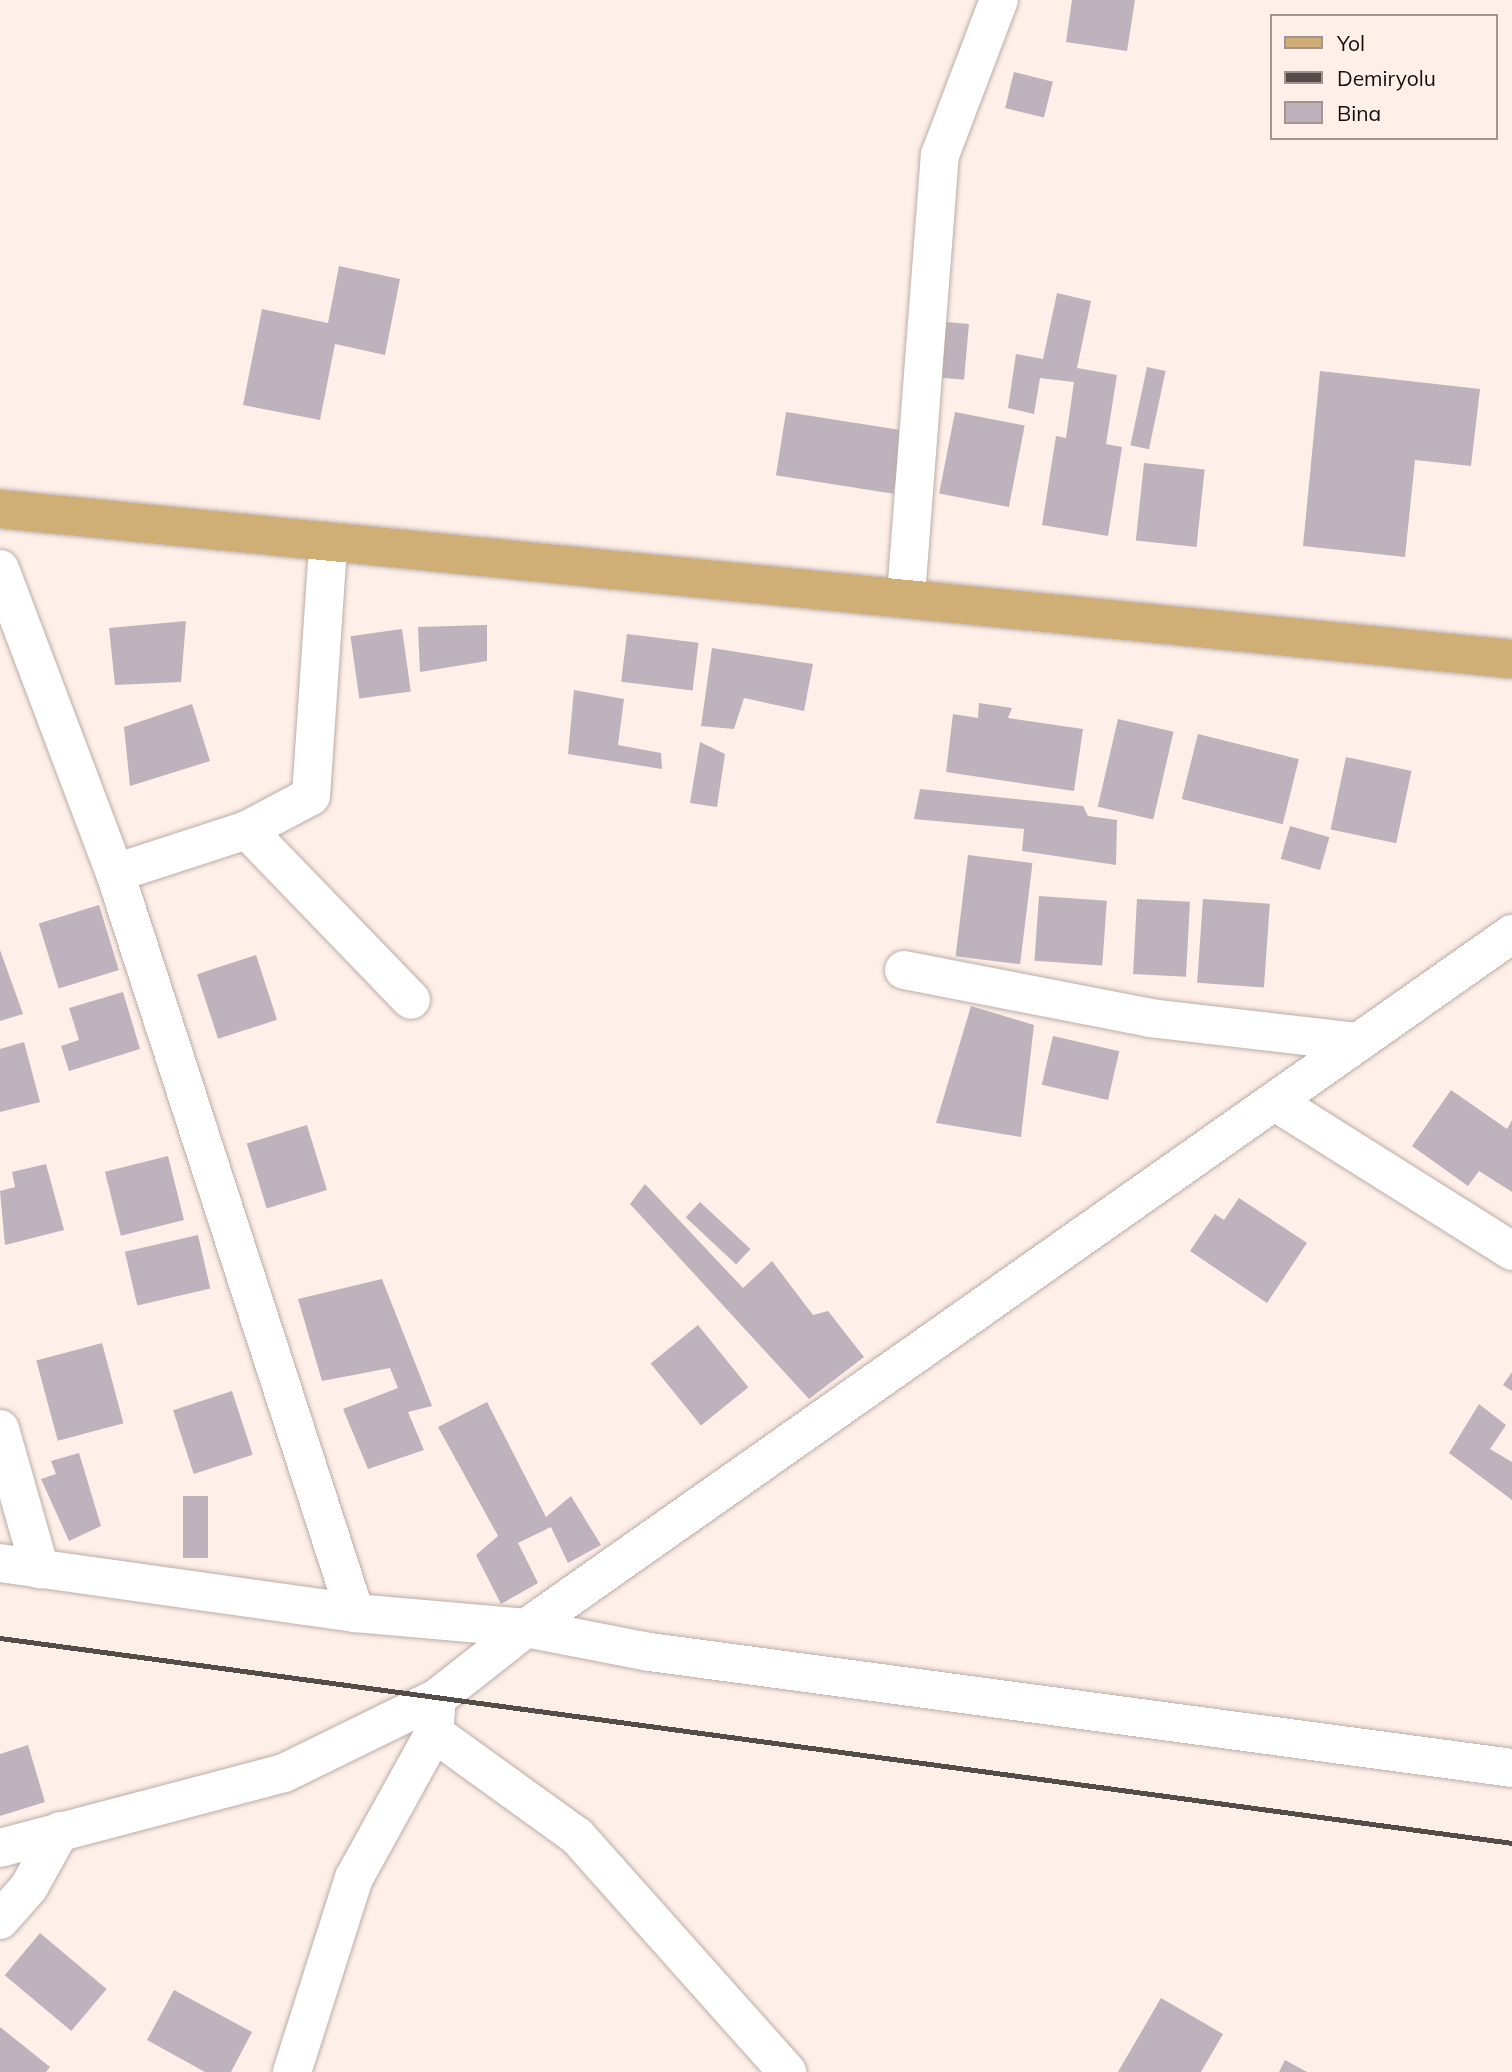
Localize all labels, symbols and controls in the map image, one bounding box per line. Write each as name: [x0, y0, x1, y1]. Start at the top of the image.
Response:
legend: [1270, 14, 1498, 140]
text: Yol: [1337, 30, 1365, 56]
text: Demiryolu: [1337, 65, 1436, 91]
text: Bina: [1337, 100, 1381, 126]

